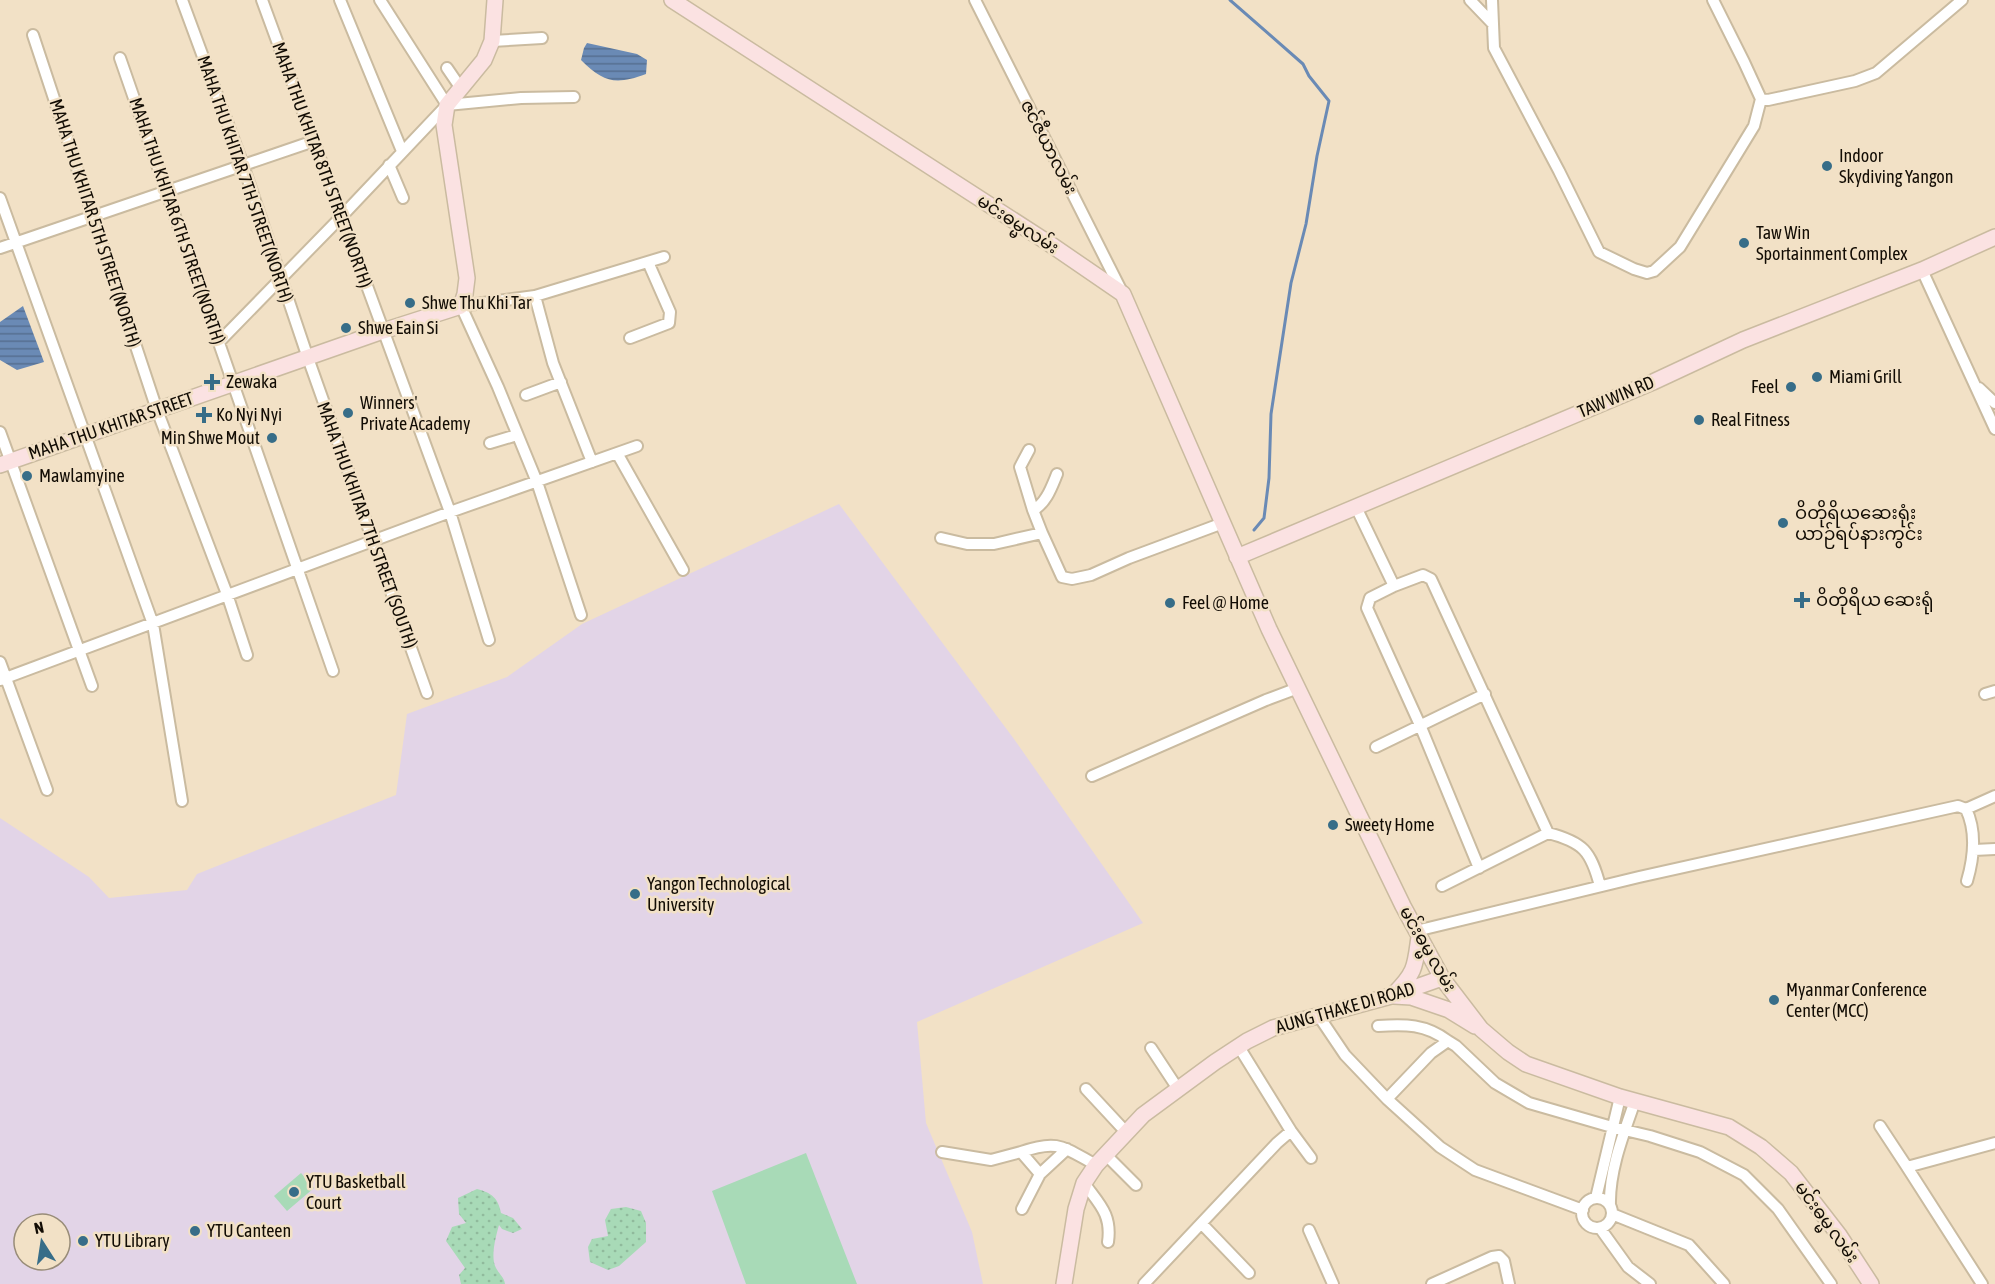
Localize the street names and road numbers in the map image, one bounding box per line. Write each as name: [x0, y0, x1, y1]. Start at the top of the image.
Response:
street label: MAHA THU KHITAR 8TH STREET(NORTH): [268, 39, 377, 290]
street label: MAHA THU KHITAR 7TH STREET(NORTH): [193, 53, 298, 305]
street label: MAHA THU KHITAR 6TH STREET(NORTH): [125, 95, 230, 347]
street label: ဇင်ဇီယာလမ်း: [1017, 95, 1085, 198]
street label: MAHA THU KHITAR 5TH STREET(NORTH): [45, 96, 146, 350]
street label: မင်းဓမ္မလမ်း: [971, 188, 1064, 262]
street label: TAW WIN RD: [1574, 371, 1657, 422]
street label: MAHA THU KHITAR STREET: [26, 387, 196, 464]
street label: MAHA THU KHITAR 7TH STREET (SOUTH): [313, 399, 422, 651]
street label: မင်းဓမ္မ လမ်း: [1391, 901, 1463, 998]
street label: AUNG THAKE DI ROAD: [1273, 978, 1417, 1037]
street label: မင်းဓမ္မ လမ်း: [1786, 1176, 1866, 1270]

